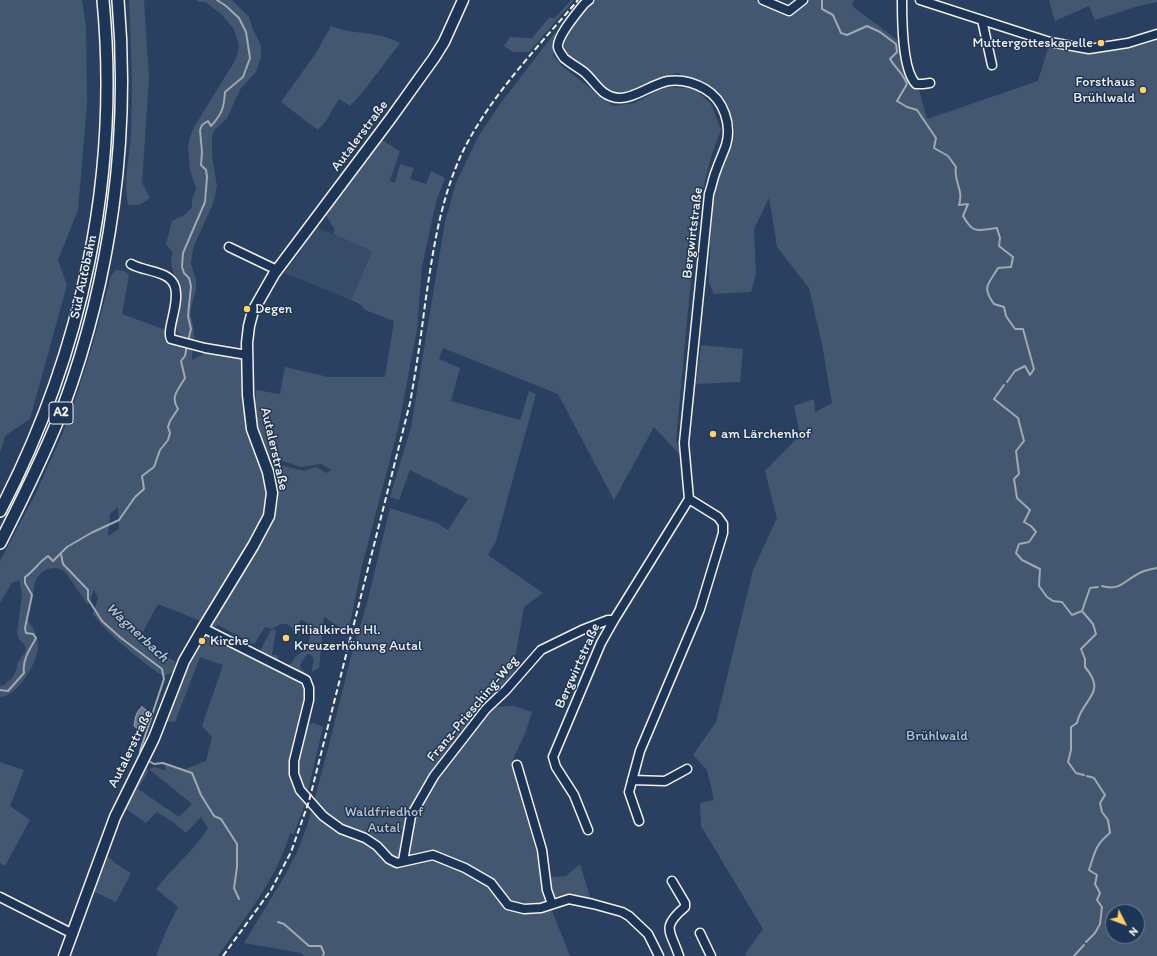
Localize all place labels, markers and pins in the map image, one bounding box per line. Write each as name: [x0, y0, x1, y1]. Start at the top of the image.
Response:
place label: Muttergotteskapelle: [973, 35, 1093, 51]
marker: Muttergotteskapelle: [1096, 38, 1106, 48]
place label: Forsthaus Brühlwald: [1073, 74, 1135, 106]
marker: Forsthaus Brühlwald: [1138, 85, 1148, 95]
place label: Degen: [255, 301, 292, 317]
marker: Degen: [242, 304, 252, 314]
place label: am Lärchenhof: [721, 426, 811, 442]
marker: am Lärchenhof: [708, 429, 718, 439]
place label: Filialkirche Hl. Kreuzerhöhung Autal: [294, 622, 422, 654]
place label: Kirche: [210, 633, 249, 649]
marker: Filialkirche Hl. Kreuzerhöhung Autal: [281, 633, 291, 643]
marker: Kirche: [197, 636, 207, 646]

